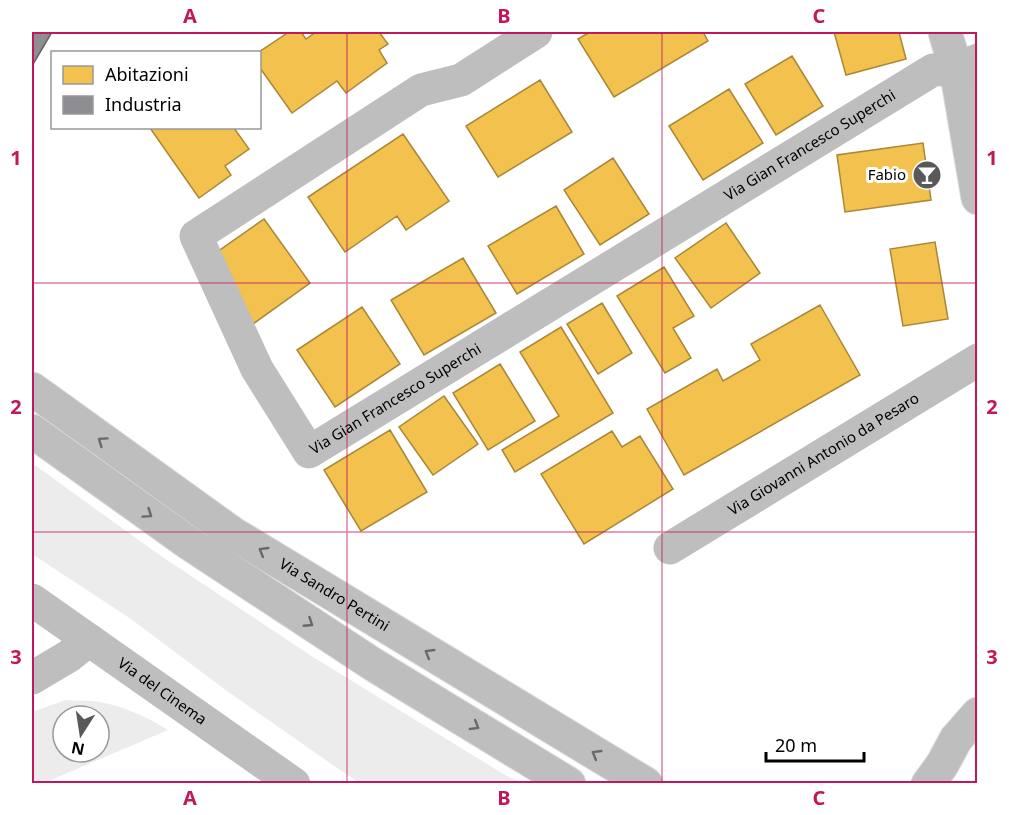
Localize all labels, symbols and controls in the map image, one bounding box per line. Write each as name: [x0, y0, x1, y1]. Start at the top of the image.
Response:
text: A: [183, 2, 197, 29]
text: B: [497, 2, 511, 29]
text: C: [813, 2, 826, 29]
legend: [51, 51, 261, 129]
text: Abitazioni: [105, 62, 189, 86]
street label: Via Gian Francesco Superchi: [720, 84, 899, 205]
text: Industria: [105, 92, 182, 116]
text: 1: [10, 144, 22, 171]
text: 1: [986, 144, 998, 171]
bar icon: Fabio: [911, 159, 943, 191]
place label: Fabio: [868, 164, 906, 184]
street label: Via Gian Francesco Superchi: [305, 338, 484, 458]
street label: Via Giovanni Antonio da Pesaro: [724, 387, 922, 519]
text: 2: [10, 393, 22, 420]
text: 2: [986, 393, 998, 420]
one-way arrow: [98, 437, 109, 448]
one-way arrow: [141, 507, 152, 518]
one-way arrow: [259, 547, 269, 559]
street label: Via Sandro Pertini: [276, 553, 394, 635]
one-way arrow: [303, 615, 314, 626]
text: 3: [10, 643, 22, 670]
text: 3: [986, 643, 998, 670]
one-way arrow: [425, 648, 435, 660]
street label: Via del Cinema: [114, 652, 211, 729]
north arrow: [51, 704, 111, 764]
one-way arrow: [469, 719, 479, 731]
scale bar: [766, 725, 864, 763]
text: 20 m: [775, 733, 817, 757]
text: N: [69, 737, 87, 761]
one-way arrow: [592, 750, 602, 761]
text: A: [183, 784, 197, 811]
text: B: [497, 784, 511, 811]
text: C: [813, 784, 826, 811]

